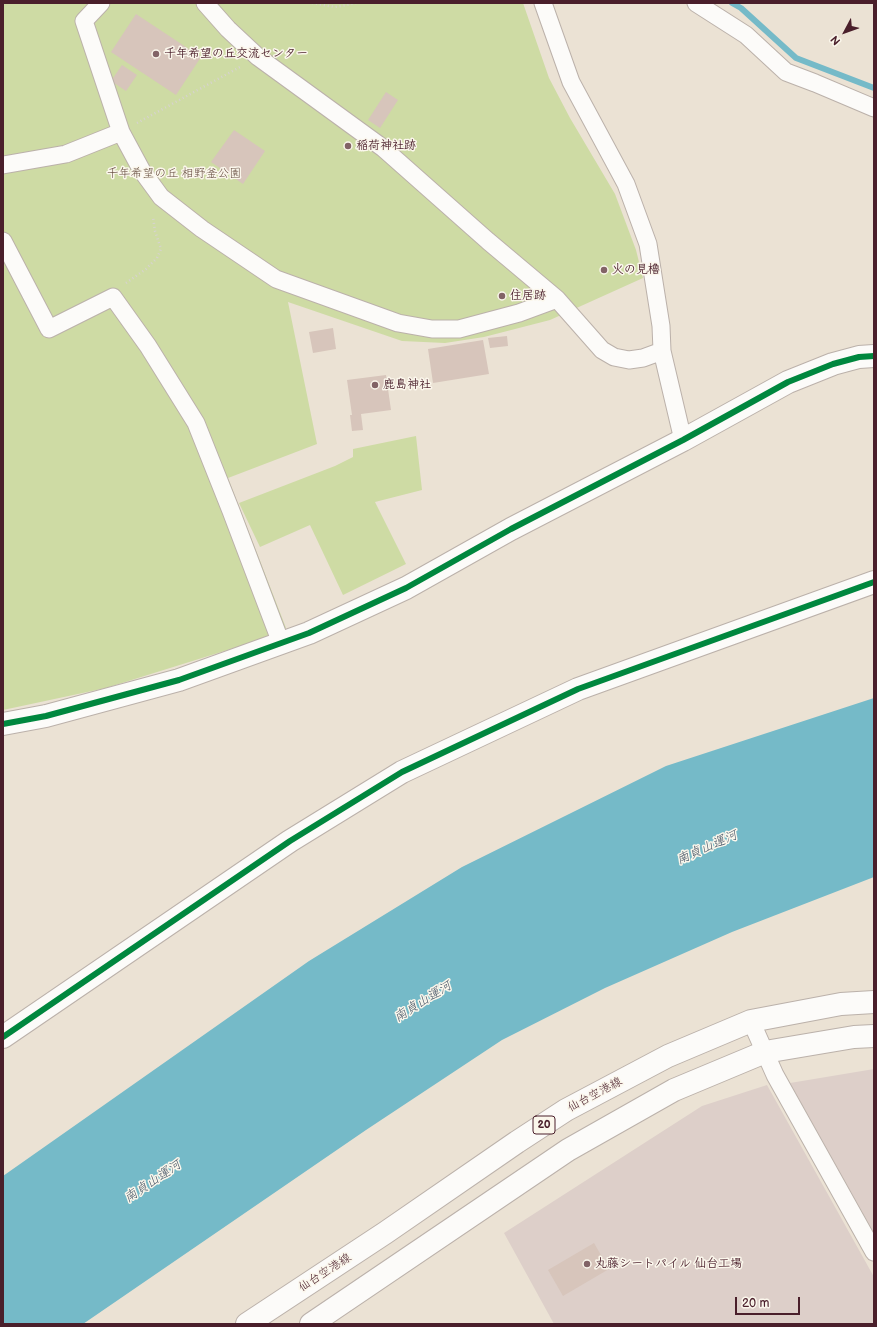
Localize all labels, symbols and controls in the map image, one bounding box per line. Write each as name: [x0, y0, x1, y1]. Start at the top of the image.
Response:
north arrow: [825, 12, 865, 52]
text: N: [828, 33, 843, 48]
place label: 千年希望の丘交流センター: [164, 47, 308, 61]
marker: 千年希望の丘交流センター: [151, 49, 161, 59]
place label: 稲荷神社跡: [356, 139, 416, 153]
marker: 稲荷神社跡: [343, 141, 353, 151]
park label: 千年希望の丘 相野釜公園: [106, 167, 242, 181]
place label: 火の見櫓: [612, 263, 660, 277]
marker: 火の見櫓: [599, 265, 609, 275]
place label: 住居跡: [510, 289, 546, 303]
marker: 住居跡: [497, 291, 507, 301]
place label: 鹿島神社: [383, 378, 431, 392]
marker: 鹿島神社: [370, 380, 380, 390]
water label: 南貞山運河: [674, 828, 740, 868]
water label: 南貞山運河: [391, 978, 455, 1026]
street label: 仙台空港線: [565, 1075, 625, 1115]
road number: 20: [533, 1116, 555, 1134]
water label: 南貞山運河: [122, 1157, 184, 1207]
street label: 仙台空港線: [296, 1251, 354, 1295]
place label: 丸藤シートパイル 仙台工場: [595, 1257, 742, 1271]
marker: 丸藤シートパイル 仙台工場: [582, 1259, 592, 1269]
scale bar: [737, 1289, 802, 1315]
text: 20 m: [742, 1296, 769, 1311]

